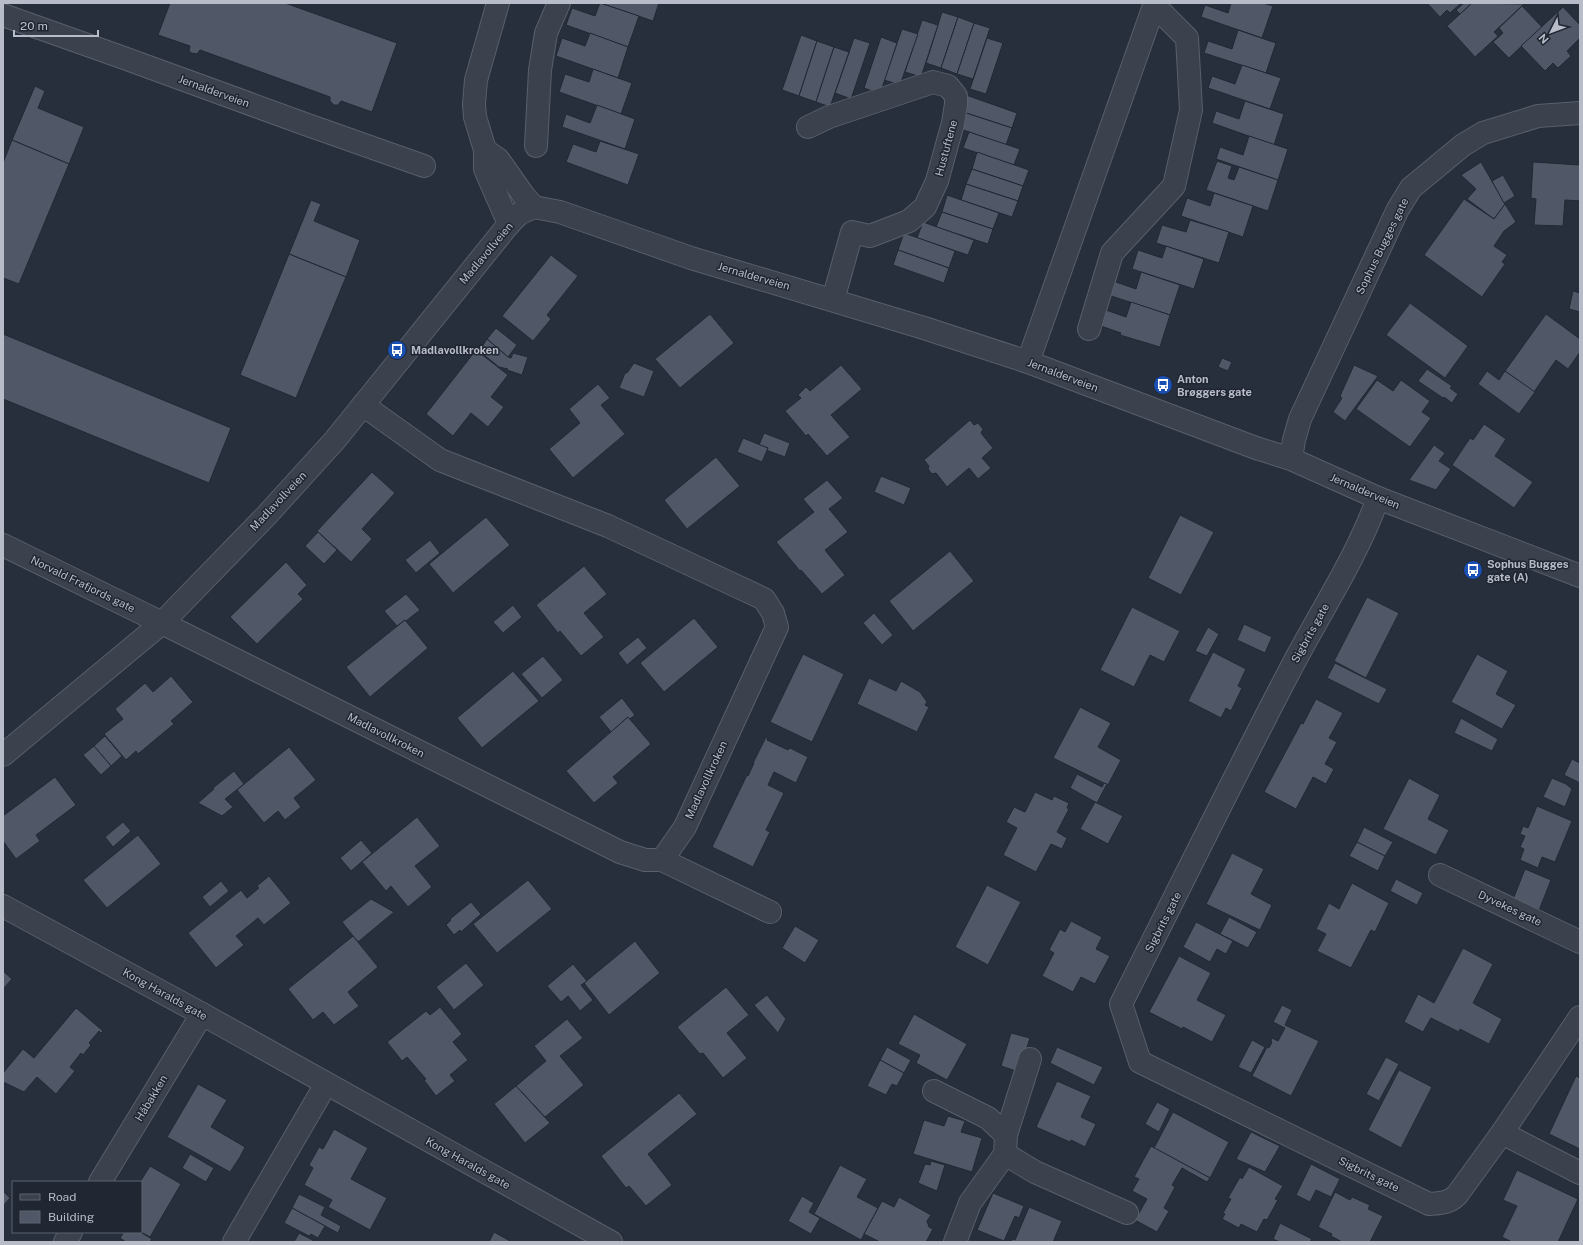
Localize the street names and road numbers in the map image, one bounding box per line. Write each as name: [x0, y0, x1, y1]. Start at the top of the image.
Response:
street label: Jernalderveien: [177, 73, 251, 109]
street label: Hustuftene: [933, 119, 959, 177]
street label: Sophus Bugges gate: [1353, 196, 1411, 296]
street label: Madlavollveien: [457, 220, 515, 286]
street label: Jernalderveien: [717, 260, 791, 292]
street label: Jernalderveien: [1026, 356, 1100, 394]
street label: Madlavollveien: [248, 469, 308, 533]
street label: Jernalderveien: [1328, 471, 1402, 511]
street label: Norvald Frafjords gate: [29, 553, 137, 615]
street label: Sigbrits gate: [1289, 601, 1331, 665]
street label: Madlavollkroken: [345, 710, 427, 760]
street label: Madlavollkroken: [683, 739, 729, 821]
street label: Dyvekes gate: [1476, 888, 1544, 928]
street label: Sigbrits gate: [1143, 890, 1183, 954]
street label: Kong Haralds gate: [121, 966, 209, 1022]
street label: Håbakken: [133, 1073, 169, 1123]
street label: Kong Haralds gate: [424, 1135, 512, 1191]
street label: Sigbrits gate: [1337, 1154, 1401, 1194]

